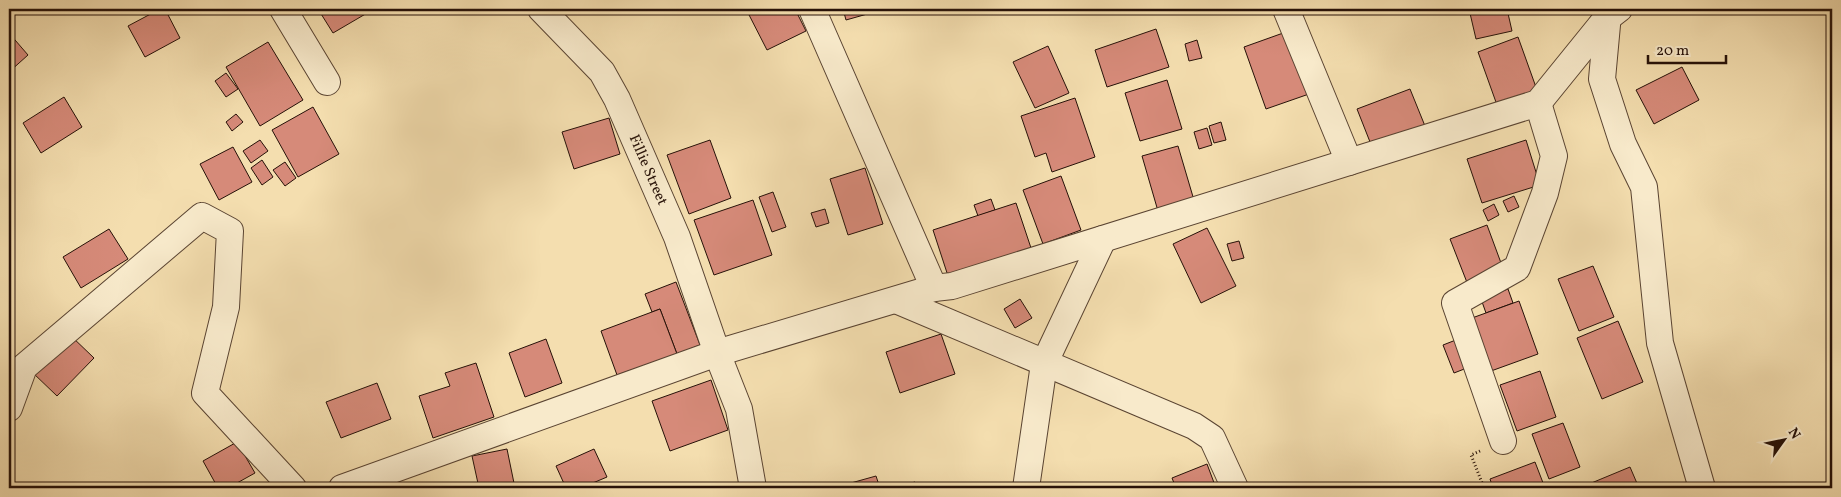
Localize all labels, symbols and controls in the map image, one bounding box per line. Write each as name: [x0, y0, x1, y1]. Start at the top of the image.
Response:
scale bar: [1648, 32, 1726, 64]
text: 20 m: [1656, 41, 1689, 62]
street label: Fillie Street: [623, 131, 673, 209]
north arrow: [1758, 414, 1808, 464]
text: N: [1783, 424, 1804, 443]

